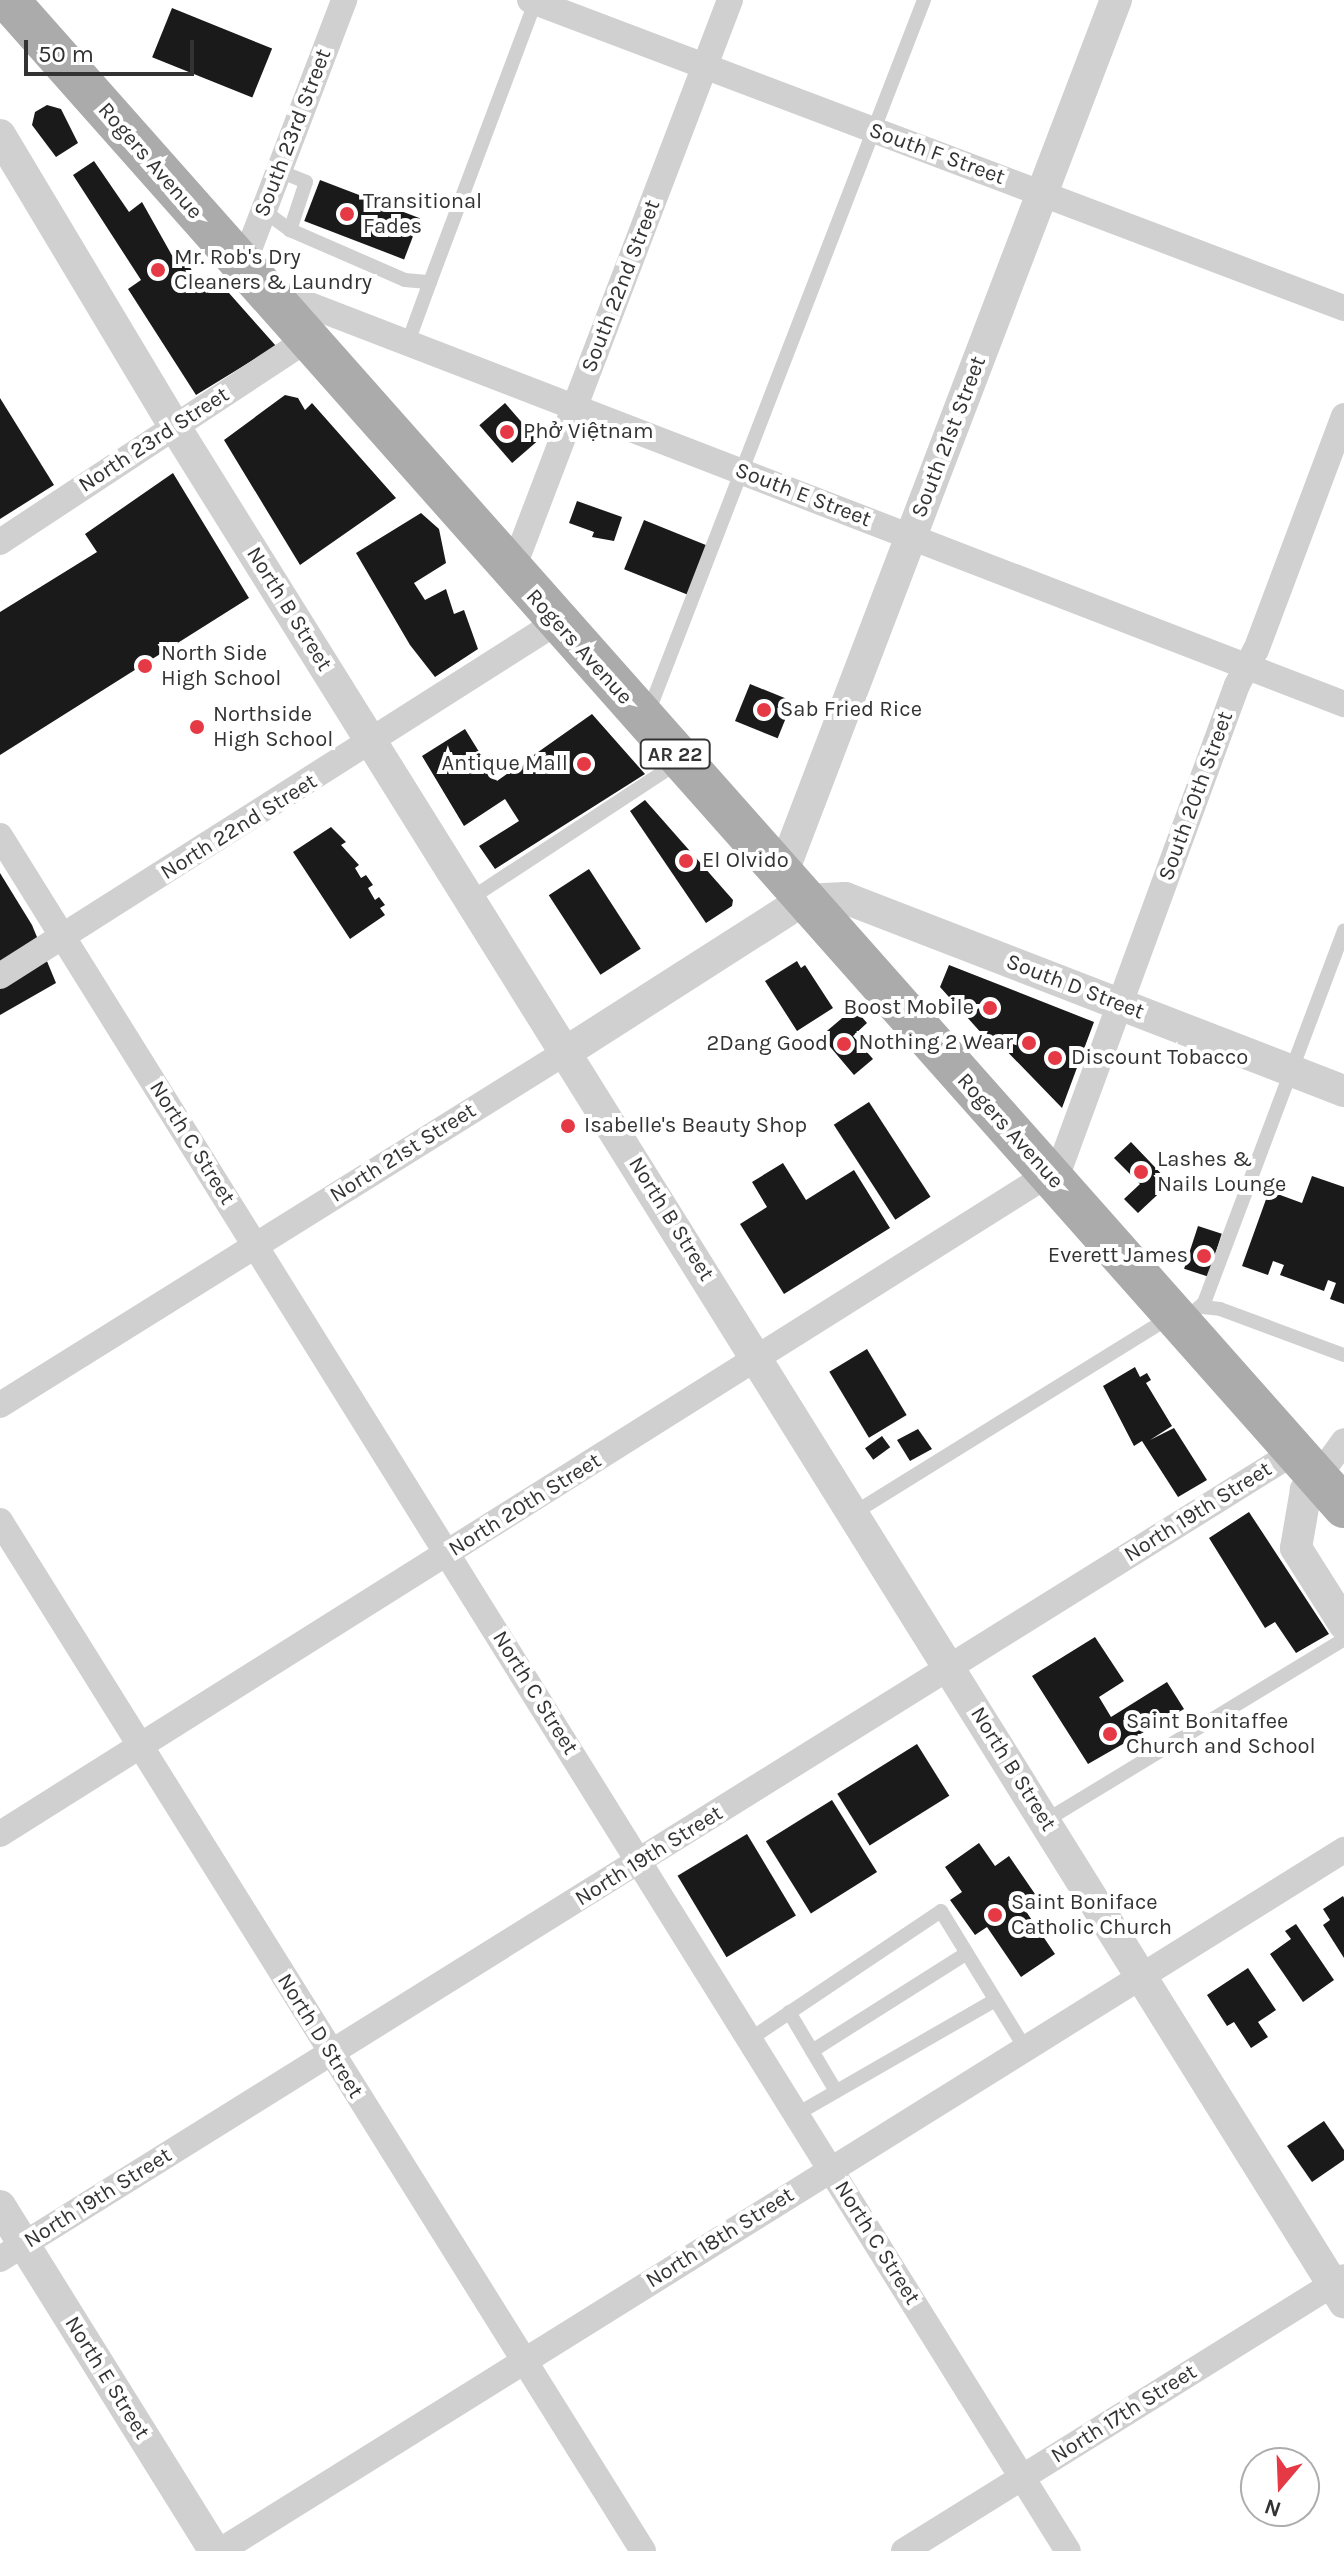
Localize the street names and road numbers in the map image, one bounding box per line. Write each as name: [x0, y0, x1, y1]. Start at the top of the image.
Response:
street label: South 23rd Street: [249, 45, 337, 221]
street label: Rogers Avenue: [92, 97, 208, 225]
street label: South F Street: [866, 117, 1008, 191]
street label: South 22nd Street: [576, 196, 666, 376]
street label: South 21st Street: [906, 353, 992, 521]
street label: North 23rd Street: [74, 382, 234, 498]
street label: South E Street: [731, 457, 875, 533]
street label: North B Street: [240, 542, 338, 676]
street label: Rogers Avenue: [520, 584, 638, 710]
street label: South 20th Street: [1153, 708, 1239, 884]
road number: AR 22: [639, 738, 711, 770]
street label: North 22nd Street: [156, 768, 322, 886]
street label: South D Street: [1002, 949, 1148, 1025]
street label: Rogers Avenue: [951, 1068, 1069, 1194]
street label: North C Street: [143, 1076, 241, 1210]
street label: North 21st Street: [325, 1097, 481, 1209]
street label: North B Street: [622, 1152, 720, 1286]
street label: North 20th Street: [444, 1447, 606, 1563]
street label: North 19th Street: [1119, 1456, 1277, 1568]
street label: North C Street: [486, 1626, 584, 1760]
street label: North B Street: [964, 1702, 1062, 1836]
street label: North 19th Street: [570, 1800, 728, 1912]
street label: North D Street: [271, 1969, 369, 2103]
street label: North 19th Street: [19, 2142, 177, 2254]
street label: North C Street: [828, 2176, 926, 2310]
street label: North 18th Street: [641, 2182, 799, 2294]
street label: North E Street: [59, 2312, 155, 2444]
street label: North 17th Street: [1046, 2359, 1202, 2469]

